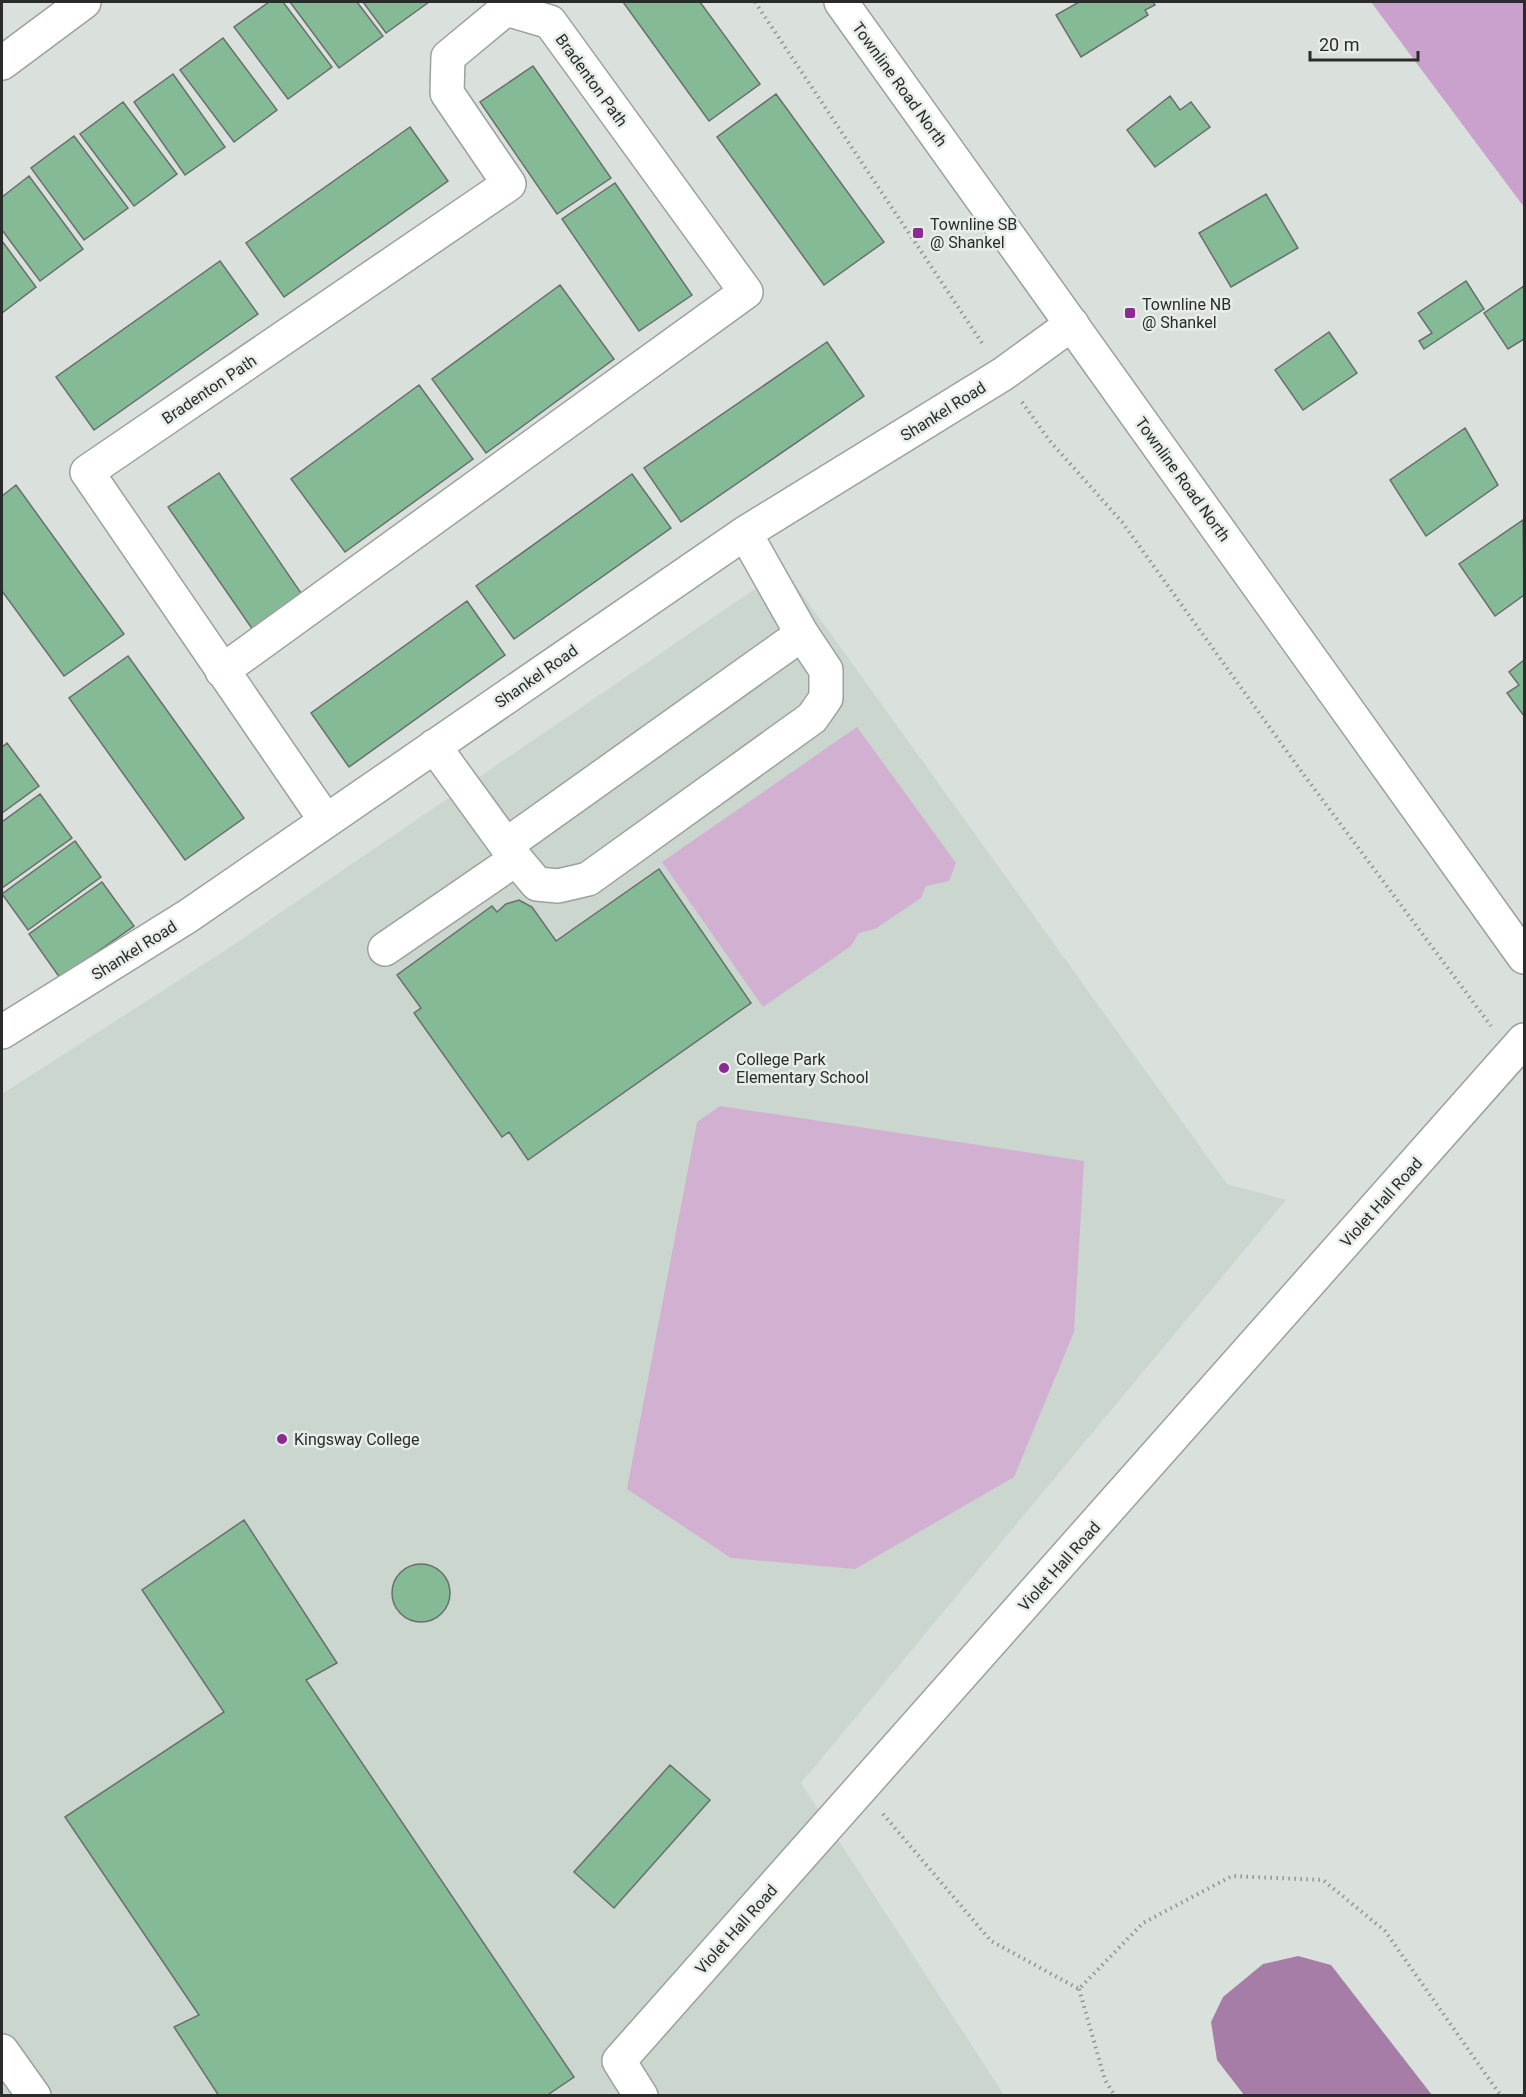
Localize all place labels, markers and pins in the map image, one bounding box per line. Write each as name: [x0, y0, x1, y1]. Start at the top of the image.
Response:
place label: Townline SB @ Shankel: [930, 215, 1017, 252]
marker: Townline SB @ Shankel: [911, 226, 925, 240]
place label: Townline NB @ Shankel: [1142, 295, 1231, 332]
marker: Townline NB @ Shankel: [1123, 306, 1137, 320]
place label: College Park Elementary School: [736, 1050, 869, 1087]
marker: College Park Elementary School: [717, 1061, 731, 1075]
place label: Kingsway College: [294, 1430, 419, 1449]
marker: Kingsway College: [275, 1432, 289, 1446]

